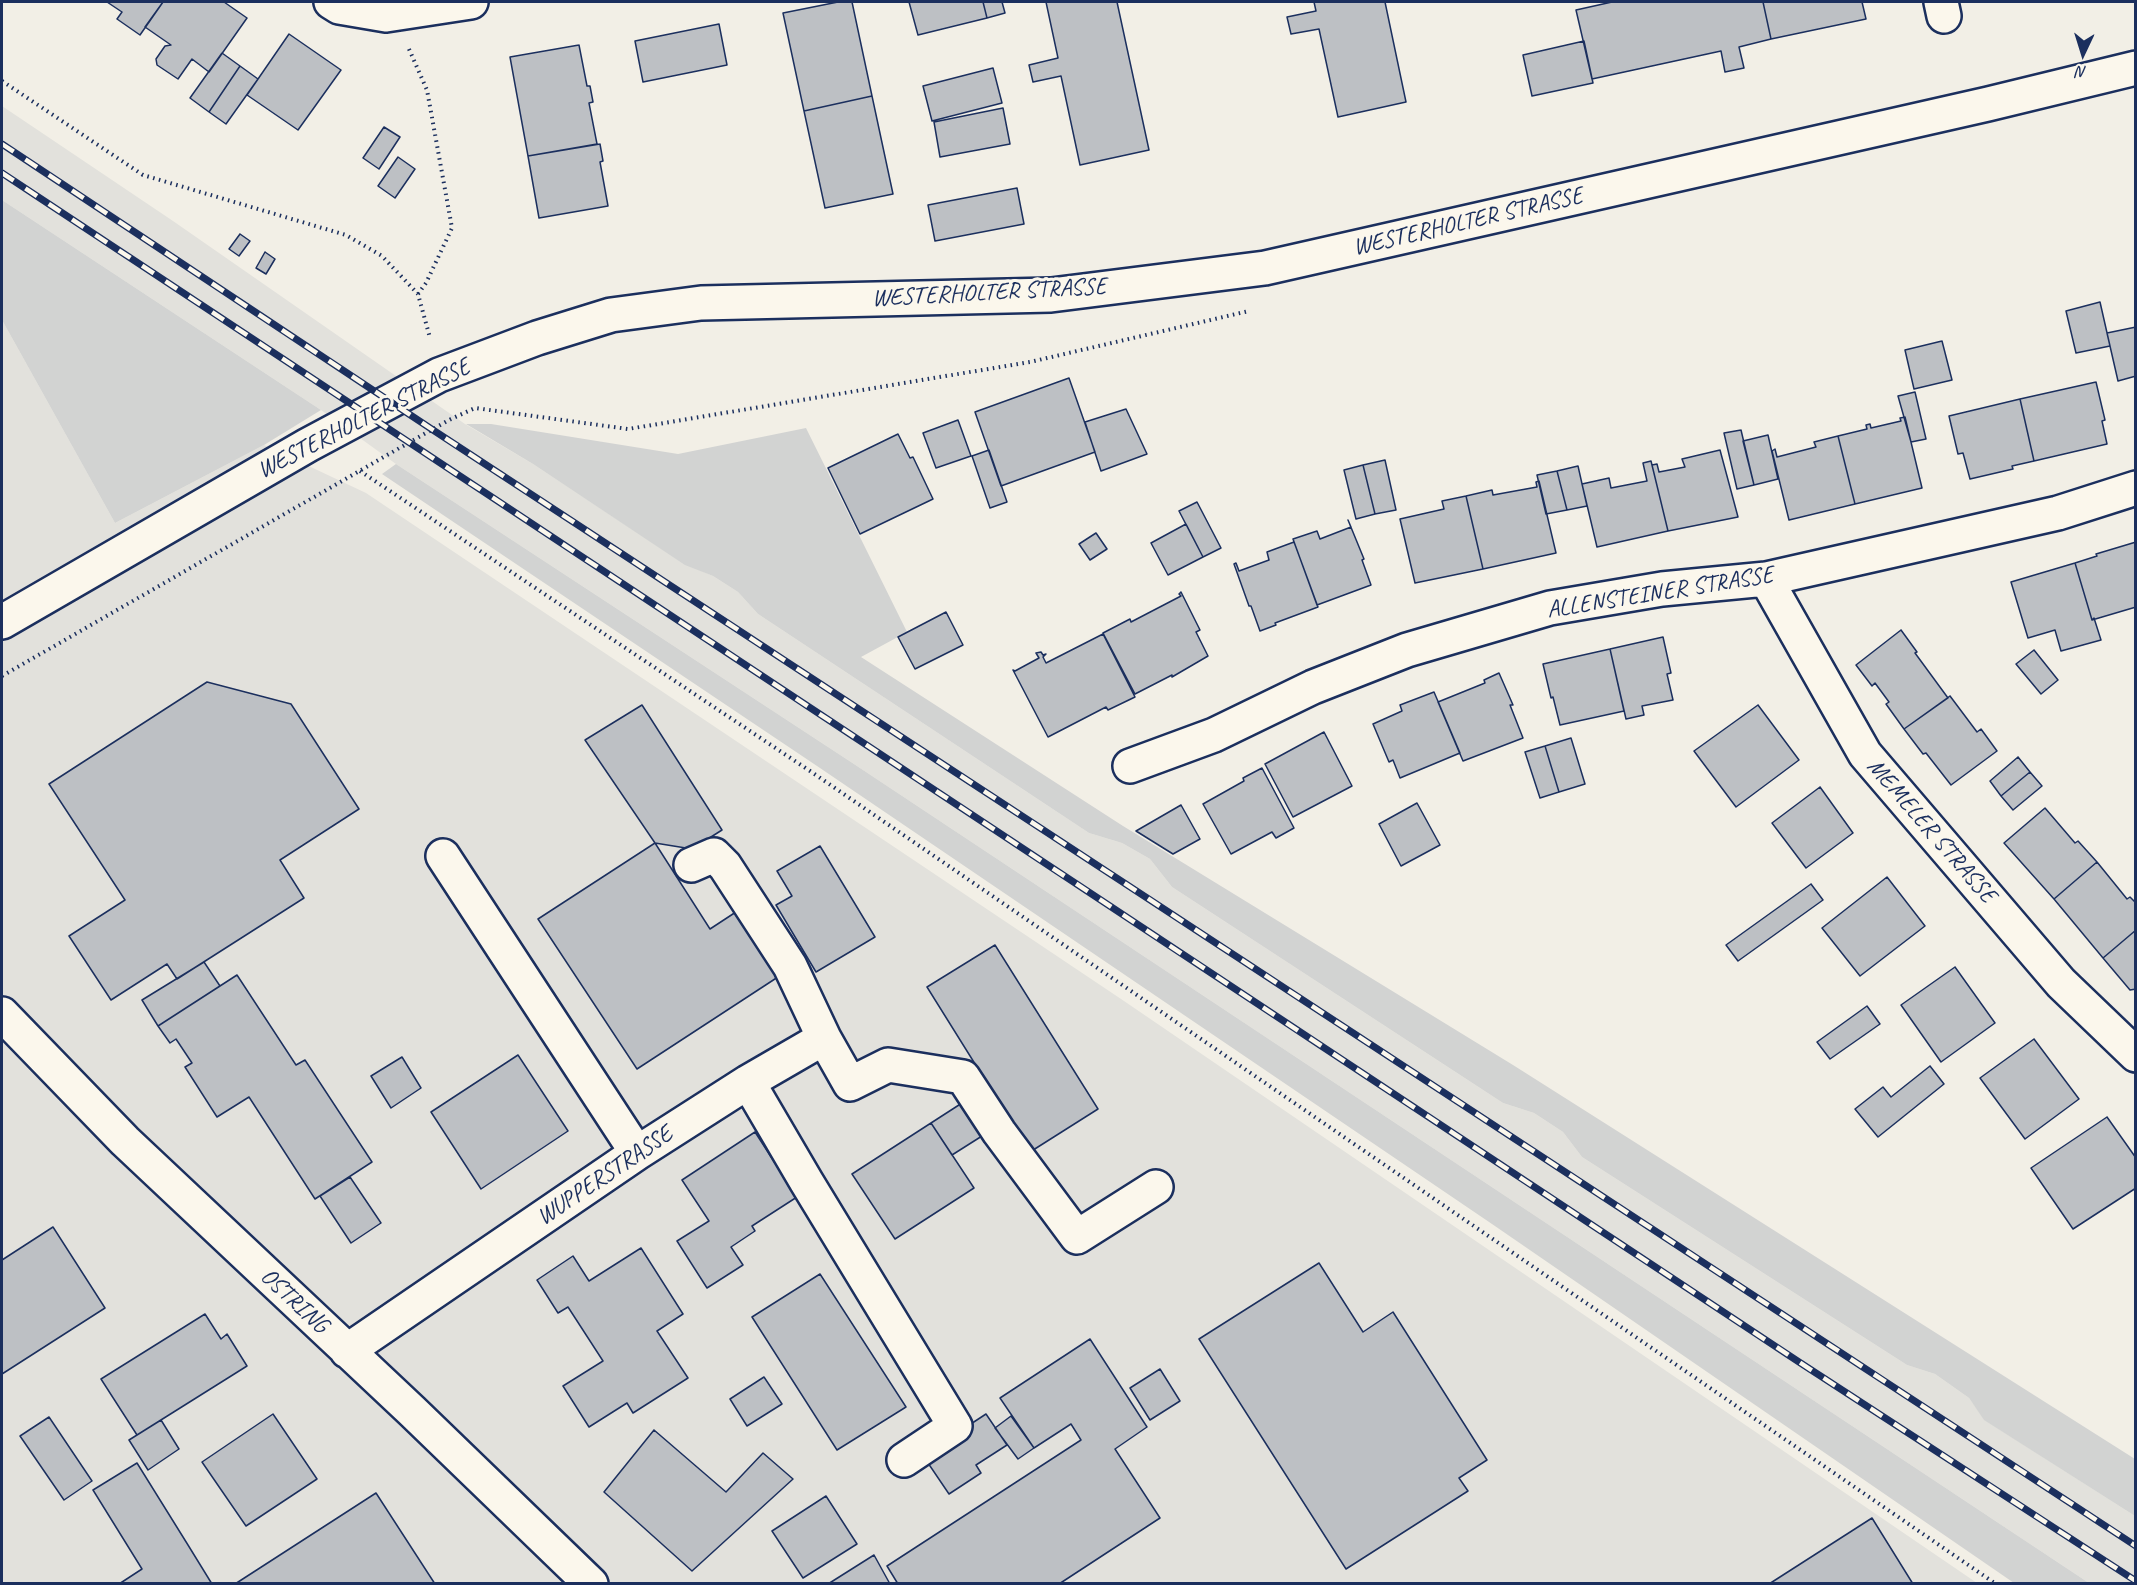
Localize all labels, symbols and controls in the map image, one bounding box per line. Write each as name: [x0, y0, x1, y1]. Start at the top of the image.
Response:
north arrow: [2053, 24, 2113, 84]
text: N: [2076, 62, 2087, 82]
street label: WESTERHOLTER STRASSE: [1350, 182, 1586, 262]
street label: WESTERHOLTER STRASSE: [871, 272, 1107, 314]
street label: WESTERHOLTER STRASSE: [253, 353, 475, 485]
street label: ALLENSTEINER STRASSE: [1545, 561, 1775, 625]
street label: MEMELER STRASSE: [1860, 753, 2002, 909]
street label: WUPPERSTRASSE: [532, 1120, 678, 1232]
street label: OSTRING: [254, 1262, 334, 1340]

